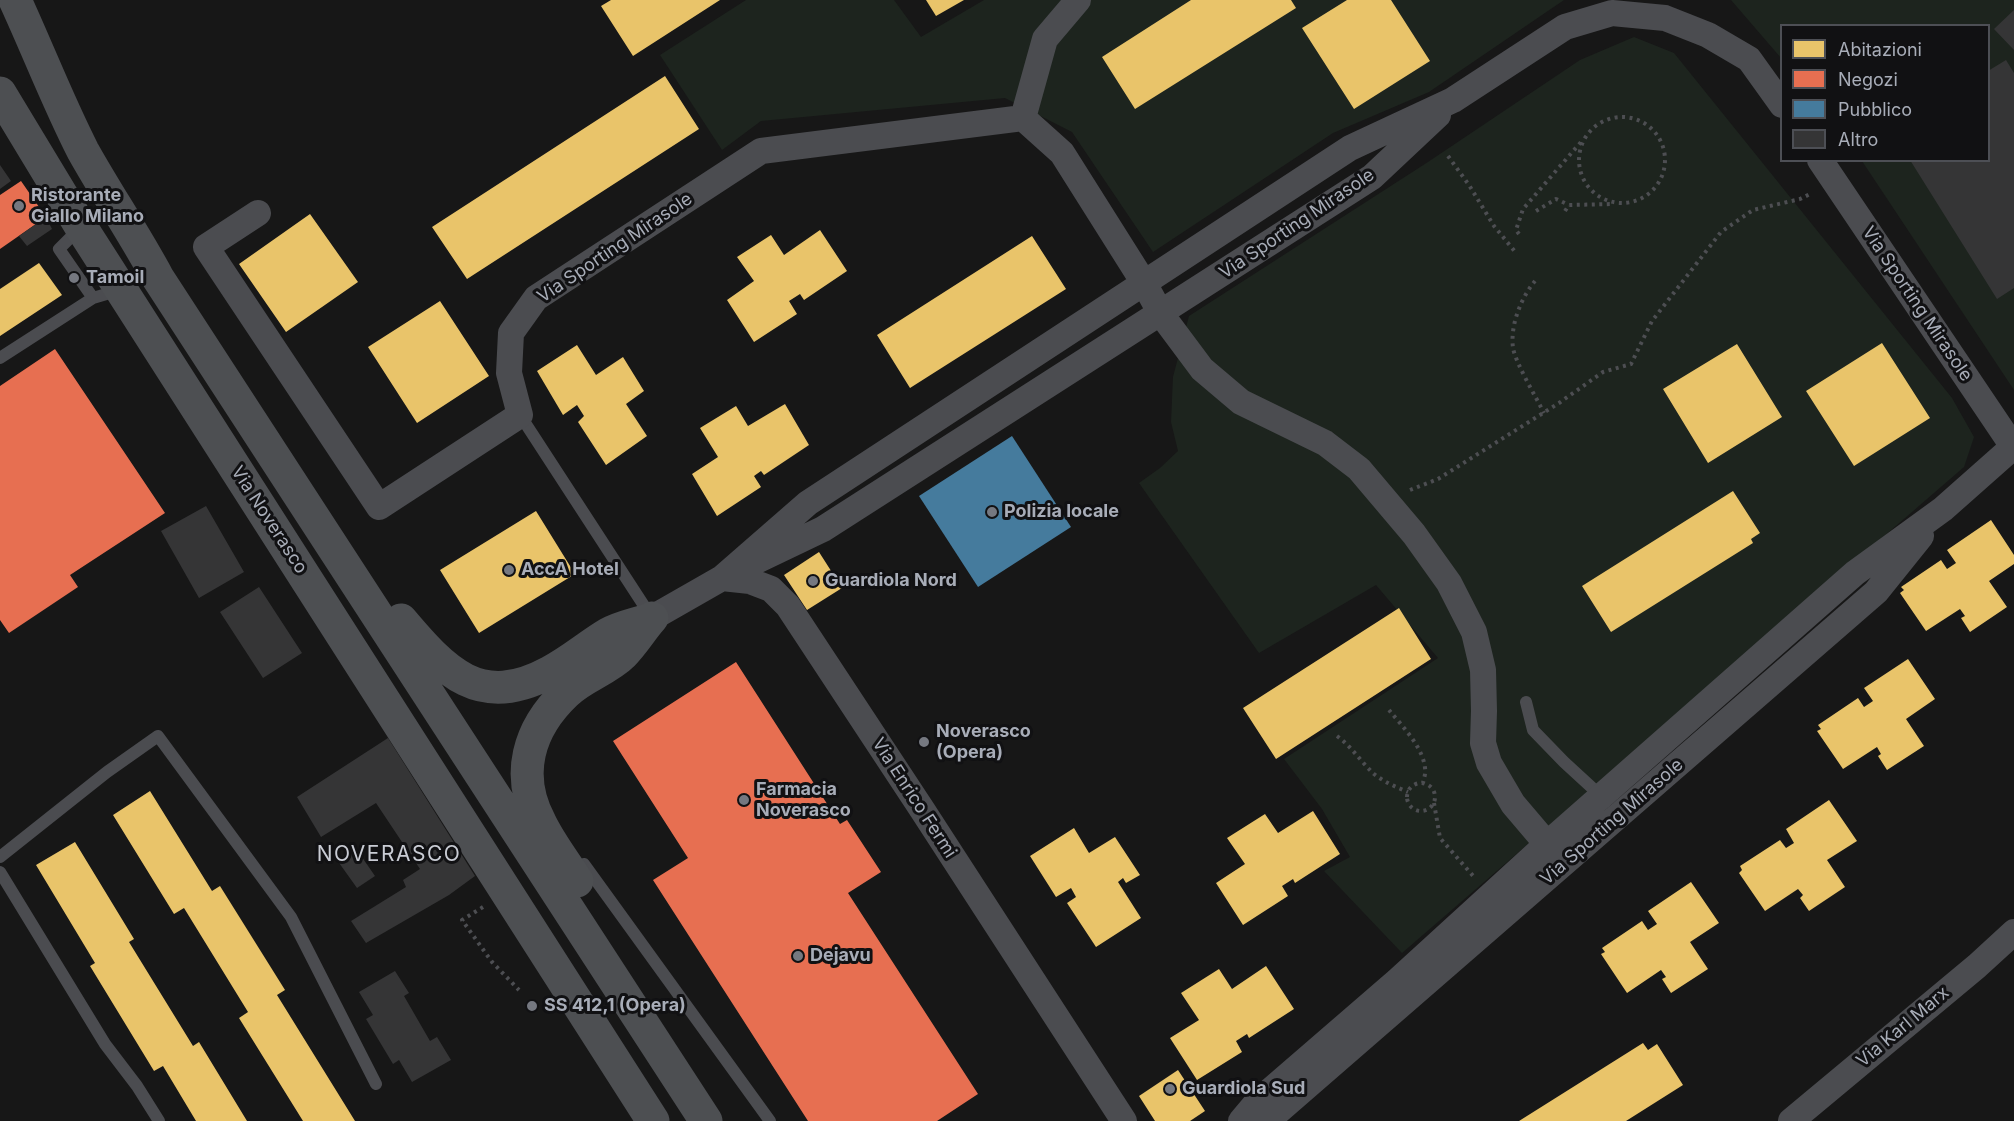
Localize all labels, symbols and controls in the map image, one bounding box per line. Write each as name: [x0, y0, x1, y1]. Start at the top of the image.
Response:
legend: [1780, 24, 1990, 162]
text: Abitazioni: [1838, 39, 1922, 60]
text: Negozi: [1838, 69, 1898, 90]
text: Pubblico: [1838, 99, 1912, 120]
text: Altro: [1838, 129, 1878, 150]
street label: Via Sporting Mirasole: [1216, 164, 1378, 284]
place label: Ristorante Giallo Milano: [31, 185, 144, 228]
street label: Via Sporting Mirasole: [534, 188, 696, 308]
marker: Ristorante Giallo Milano: [12, 199, 26, 213]
street label: Via Sporting Mirasole: [1857, 223, 1977, 385]
place label: Tamoil: [86, 267, 144, 289]
marker: Tamoil: [67, 271, 81, 285]
street label: Via Noverasco: [226, 462, 312, 578]
place label: Polizia locale: [1004, 501, 1119, 523]
marker: Polizia locale: [985, 505, 999, 519]
place label: AccA Hotel: [521, 559, 619, 581]
marker: AccA Hotel: [502, 563, 516, 577]
place label: Guardiola Nord: [825, 570, 957, 592]
marker: Guardiola Nord: [806, 574, 820, 588]
place label: Noverasco (Opera): [936, 721, 1031, 764]
street label: Via Enrico Fermi: [867, 734, 961, 862]
marker: Noverasco (Opera): [917, 735, 931, 749]
street label: Via Sporting Mirasole: [1536, 754, 1688, 890]
place label: Farmacia Noverasco: [756, 779, 851, 822]
marker: Farmacia Noverasco: [737, 793, 751, 807]
district label: NOVERASCO: [317, 842, 461, 868]
place label: Dejavu: [810, 945, 871, 967]
marker: Dejavu: [791, 949, 805, 963]
street label: Via Karl Marx: [1852, 982, 1954, 1072]
place label: SS 412,1 (Opera): [544, 995, 686, 1017]
marker: SS 412,1 (Opera): [525, 999, 539, 1013]
place label: Guardiola Sud: [1182, 1078, 1305, 1100]
marker: Guardiola Sud: [1163, 1082, 1177, 1096]

